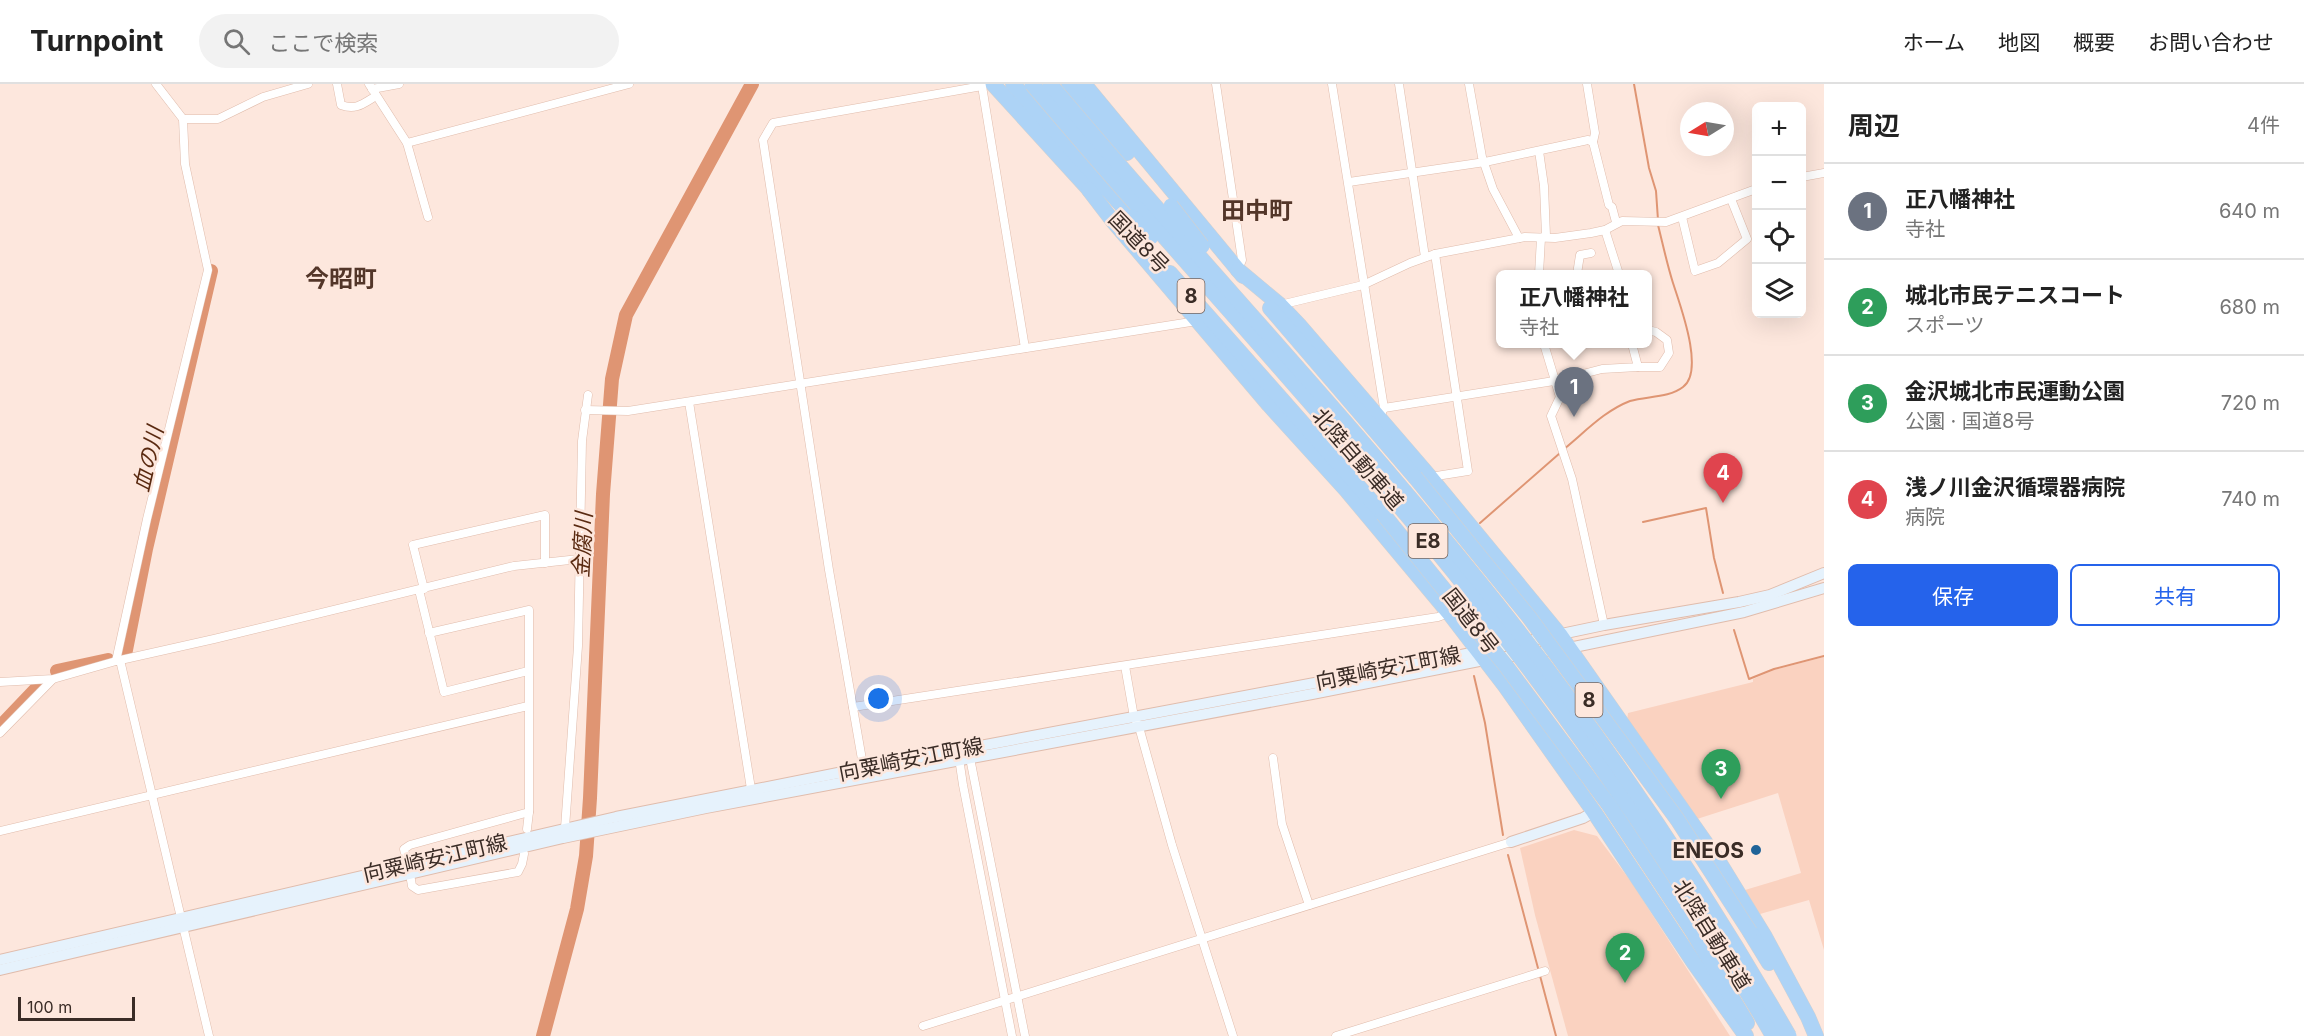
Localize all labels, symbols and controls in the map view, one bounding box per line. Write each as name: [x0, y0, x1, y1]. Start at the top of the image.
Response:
search box: [199, 14, 619, 68]
text: Turnpoint: [30, 24, 163, 58]
icon: search: [220, 25, 253, 58]
text: ここで検索: [268, 30, 378, 56]
text: ホーム: [1903, 30, 1965, 55]
text: 地図: [1998, 30, 2040, 55]
text: 概要: [2073, 30, 2115, 55]
text: お問い合わせ: [2148, 30, 2274, 55]
north arrow: [1680, 102, 1734, 156]
map controls: [1752, 102, 1806, 318]
button: +: [1752, 102, 1806, 156]
text: 周辺: [1848, 110, 1900, 141]
text: 4件: [2247, 113, 2280, 137]
button: −: [1752, 156, 1806, 210]
text: 正八幡神社: [1905, 186, 2015, 212]
district label: 田中町: [1221, 196, 1293, 225]
text: 1: [1863, 199, 1872, 223]
text: 640 m: [2219, 199, 2280, 223]
street label: 国道8号: [1104, 206, 1174, 278]
button: locate: [1752, 210, 1806, 264]
text: 寺社: [1905, 217, 1945, 241]
district label: 今昭町: [305, 264, 377, 293]
button: layers: [1752, 264, 1806, 318]
popup: [1496, 270, 1652, 348]
road number: 8: [1178, 279, 1204, 313]
text: 城北市民テニスコート: [1905, 282, 2125, 308]
text: 正八幡神社: [1519, 284, 1629, 310]
text: 2: [1861, 295, 1874, 319]
text: 680 m: [2219, 295, 2280, 319]
text: スポーツ: [1905, 313, 1985, 337]
text: 寺社: [1519, 315, 1559, 339]
pin: 1: [1554, 368, 1594, 417]
text: 金沢城北市民運動公園: [1905, 378, 2125, 404]
text: 3: [1861, 391, 1874, 415]
text: 720 m: [2221, 391, 2280, 415]
street label: 北陸自動車道: [1307, 403, 1409, 515]
text: 公園 · 国道8号: [1905, 409, 2034, 433]
water label: 血の川: [128, 422, 169, 494]
pin: 4: [1704, 454, 1742, 503]
text: 浅ノ川金沢循環器病院: [1905, 474, 2125, 500]
text: 4: [1861, 487, 1874, 511]
text: 740 m: [2221, 487, 2280, 511]
text: 病院: [1905, 505, 1945, 529]
water label: 金腐川: [567, 509, 597, 579]
road number: E8: [1408, 524, 1448, 558]
button: 保存: [1848, 564, 2058, 626]
button: 共有: [2070, 564, 2280, 626]
street label: 国道8号: [1438, 583, 1504, 659]
street label: 向粟崎安江町線: [1313, 642, 1463, 694]
road number: 8: [1576, 683, 1602, 717]
your location: [864, 684, 893, 713]
street label: 向粟崎安江町線: [836, 733, 986, 785]
pin: 3: [1702, 750, 1740, 799]
street label: 向粟崎安江町線: [361, 829, 509, 887]
place label: ENEOS: [1673, 838, 1744, 863]
marker: ENEOS: [1749, 843, 1763, 857]
street label: 北陸自動車道: [1668, 875, 1756, 995]
pin: 2: [1606, 934, 1644, 983]
scale bar: [18, 994, 135, 1022]
text: 100 m: [27, 997, 72, 1017]

